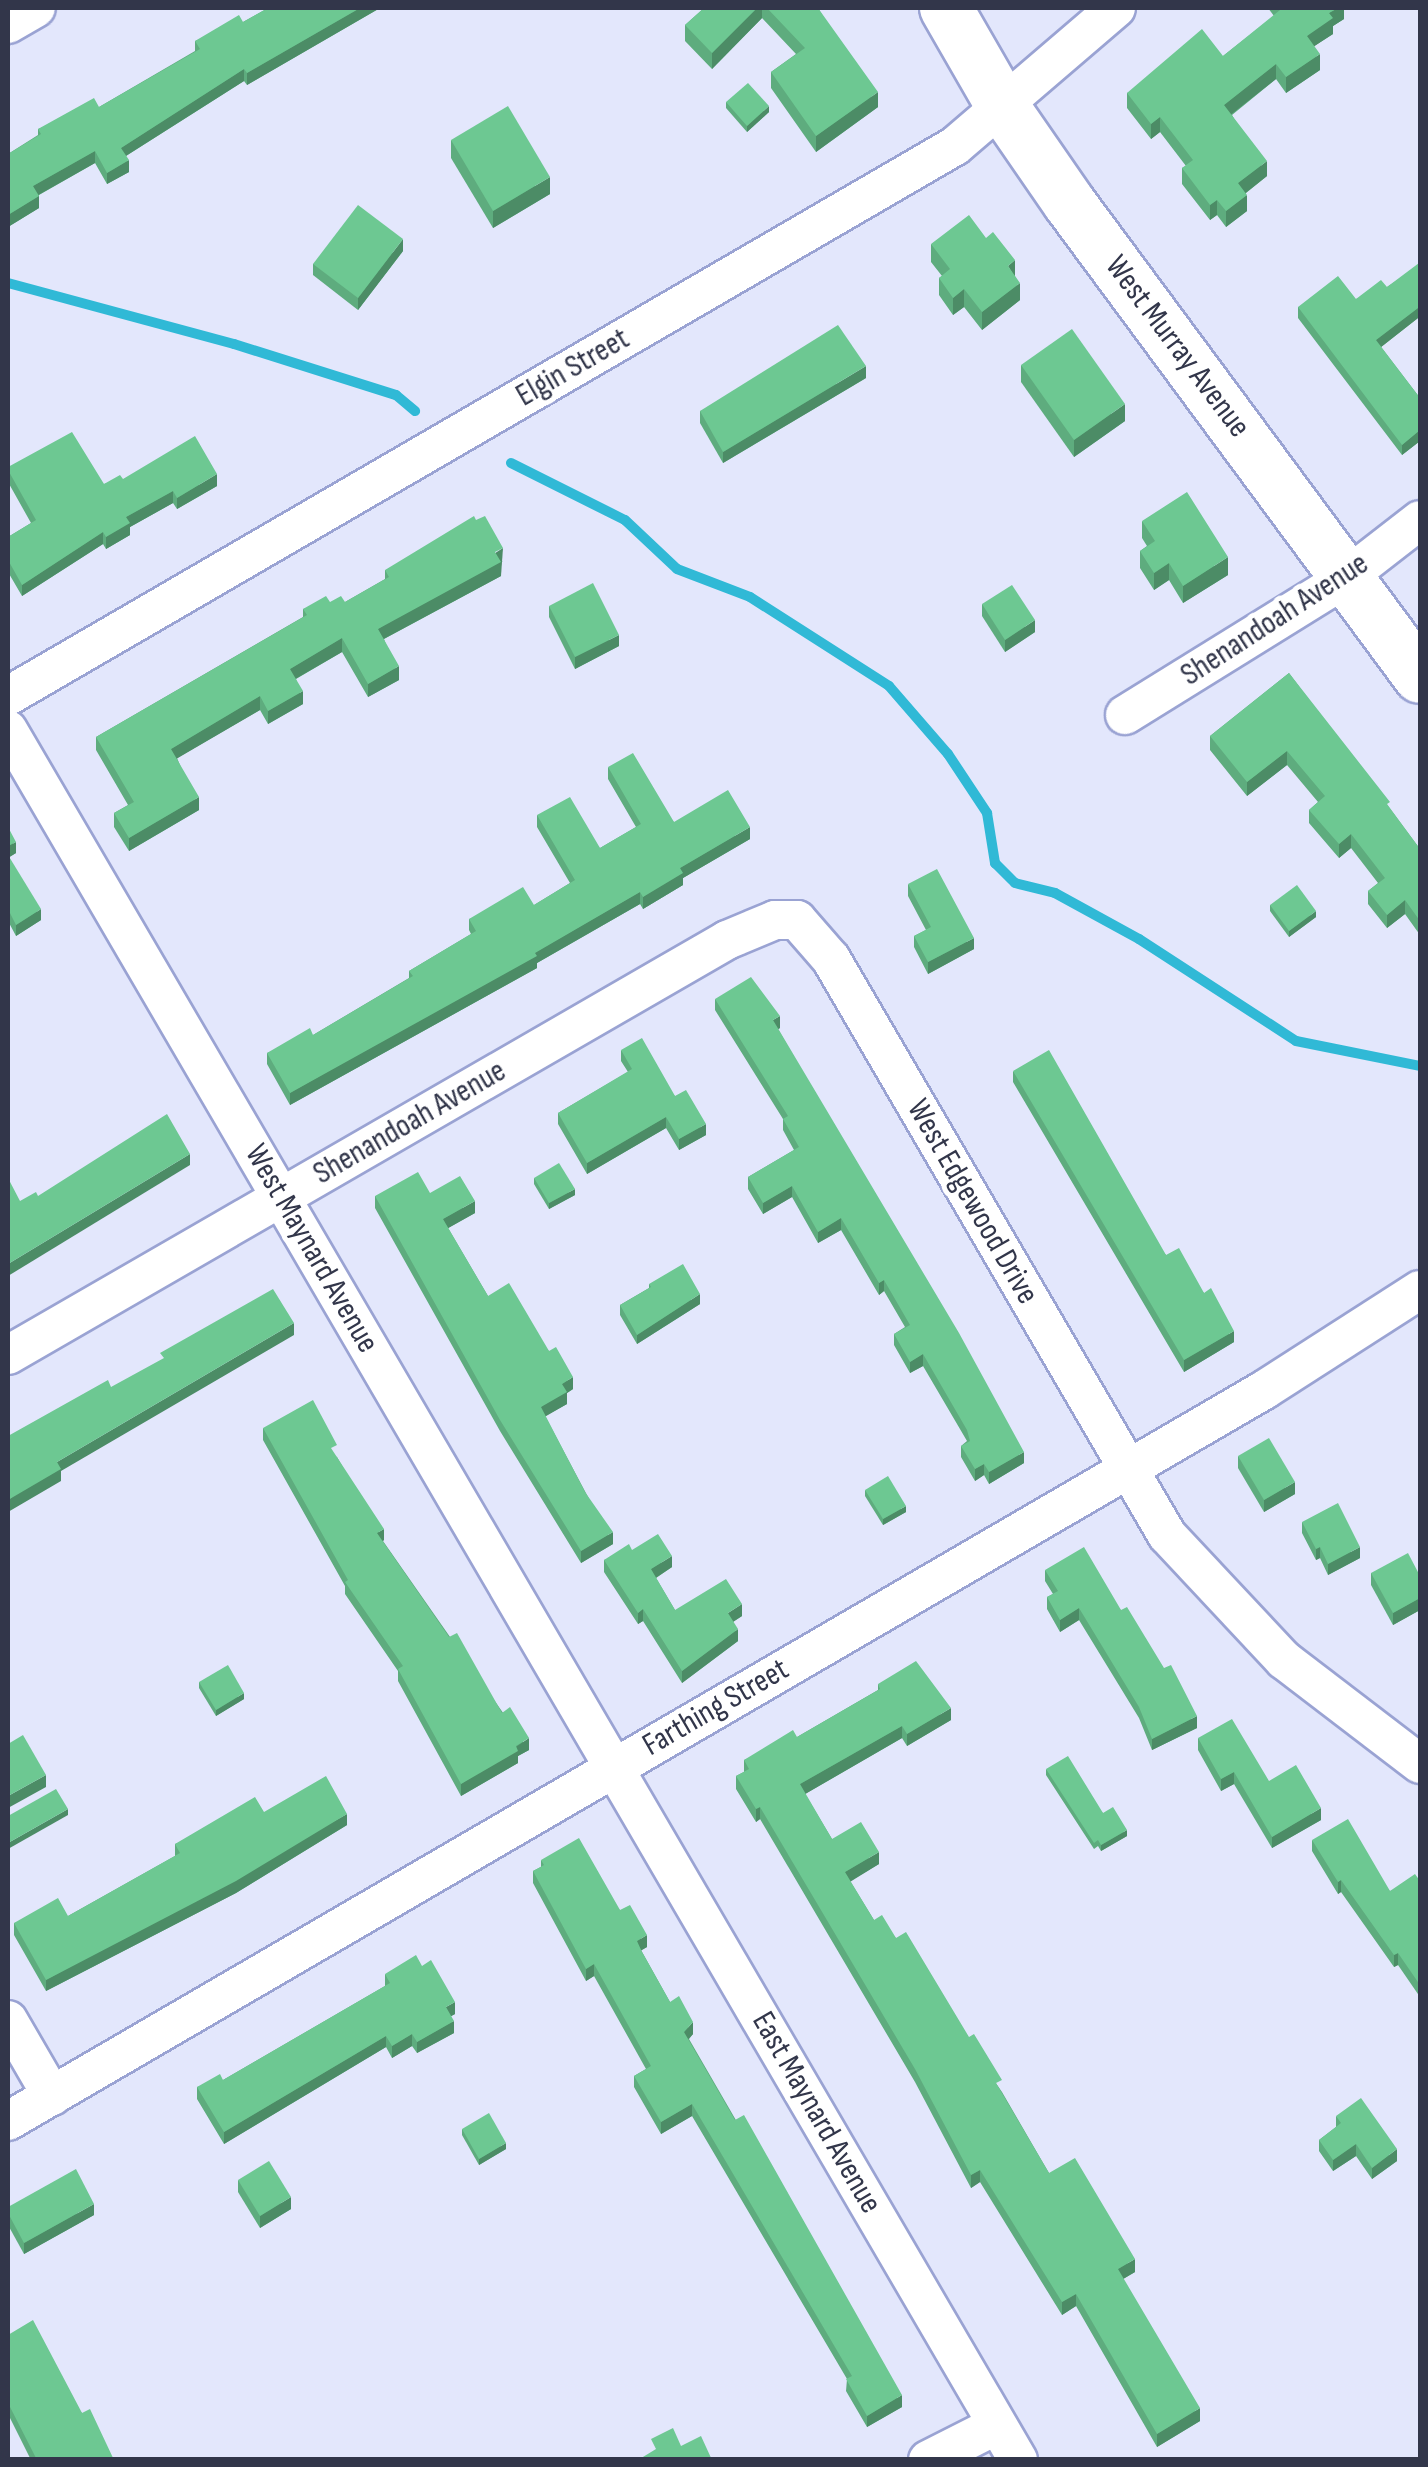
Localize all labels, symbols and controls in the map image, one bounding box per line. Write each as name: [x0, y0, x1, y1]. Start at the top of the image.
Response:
street label: West Murray Avenue: [1096, 249, 1258, 445]
street label: Elgin Street: [510, 320, 636, 416]
street label: Shenandoah Avenue: [1174, 545, 1376, 695]
street label: Shenandoah Avenue: [307, 1052, 513, 1194]
street label: West Edgewood Drive: [898, 1093, 1046, 1311]
street label: West Maynard Avenue: [236, 1138, 386, 1360]
street label: Farthing Street: [636, 1651, 796, 1765]
street label: East Maynard Avenue: [743, 2005, 889, 2221]

